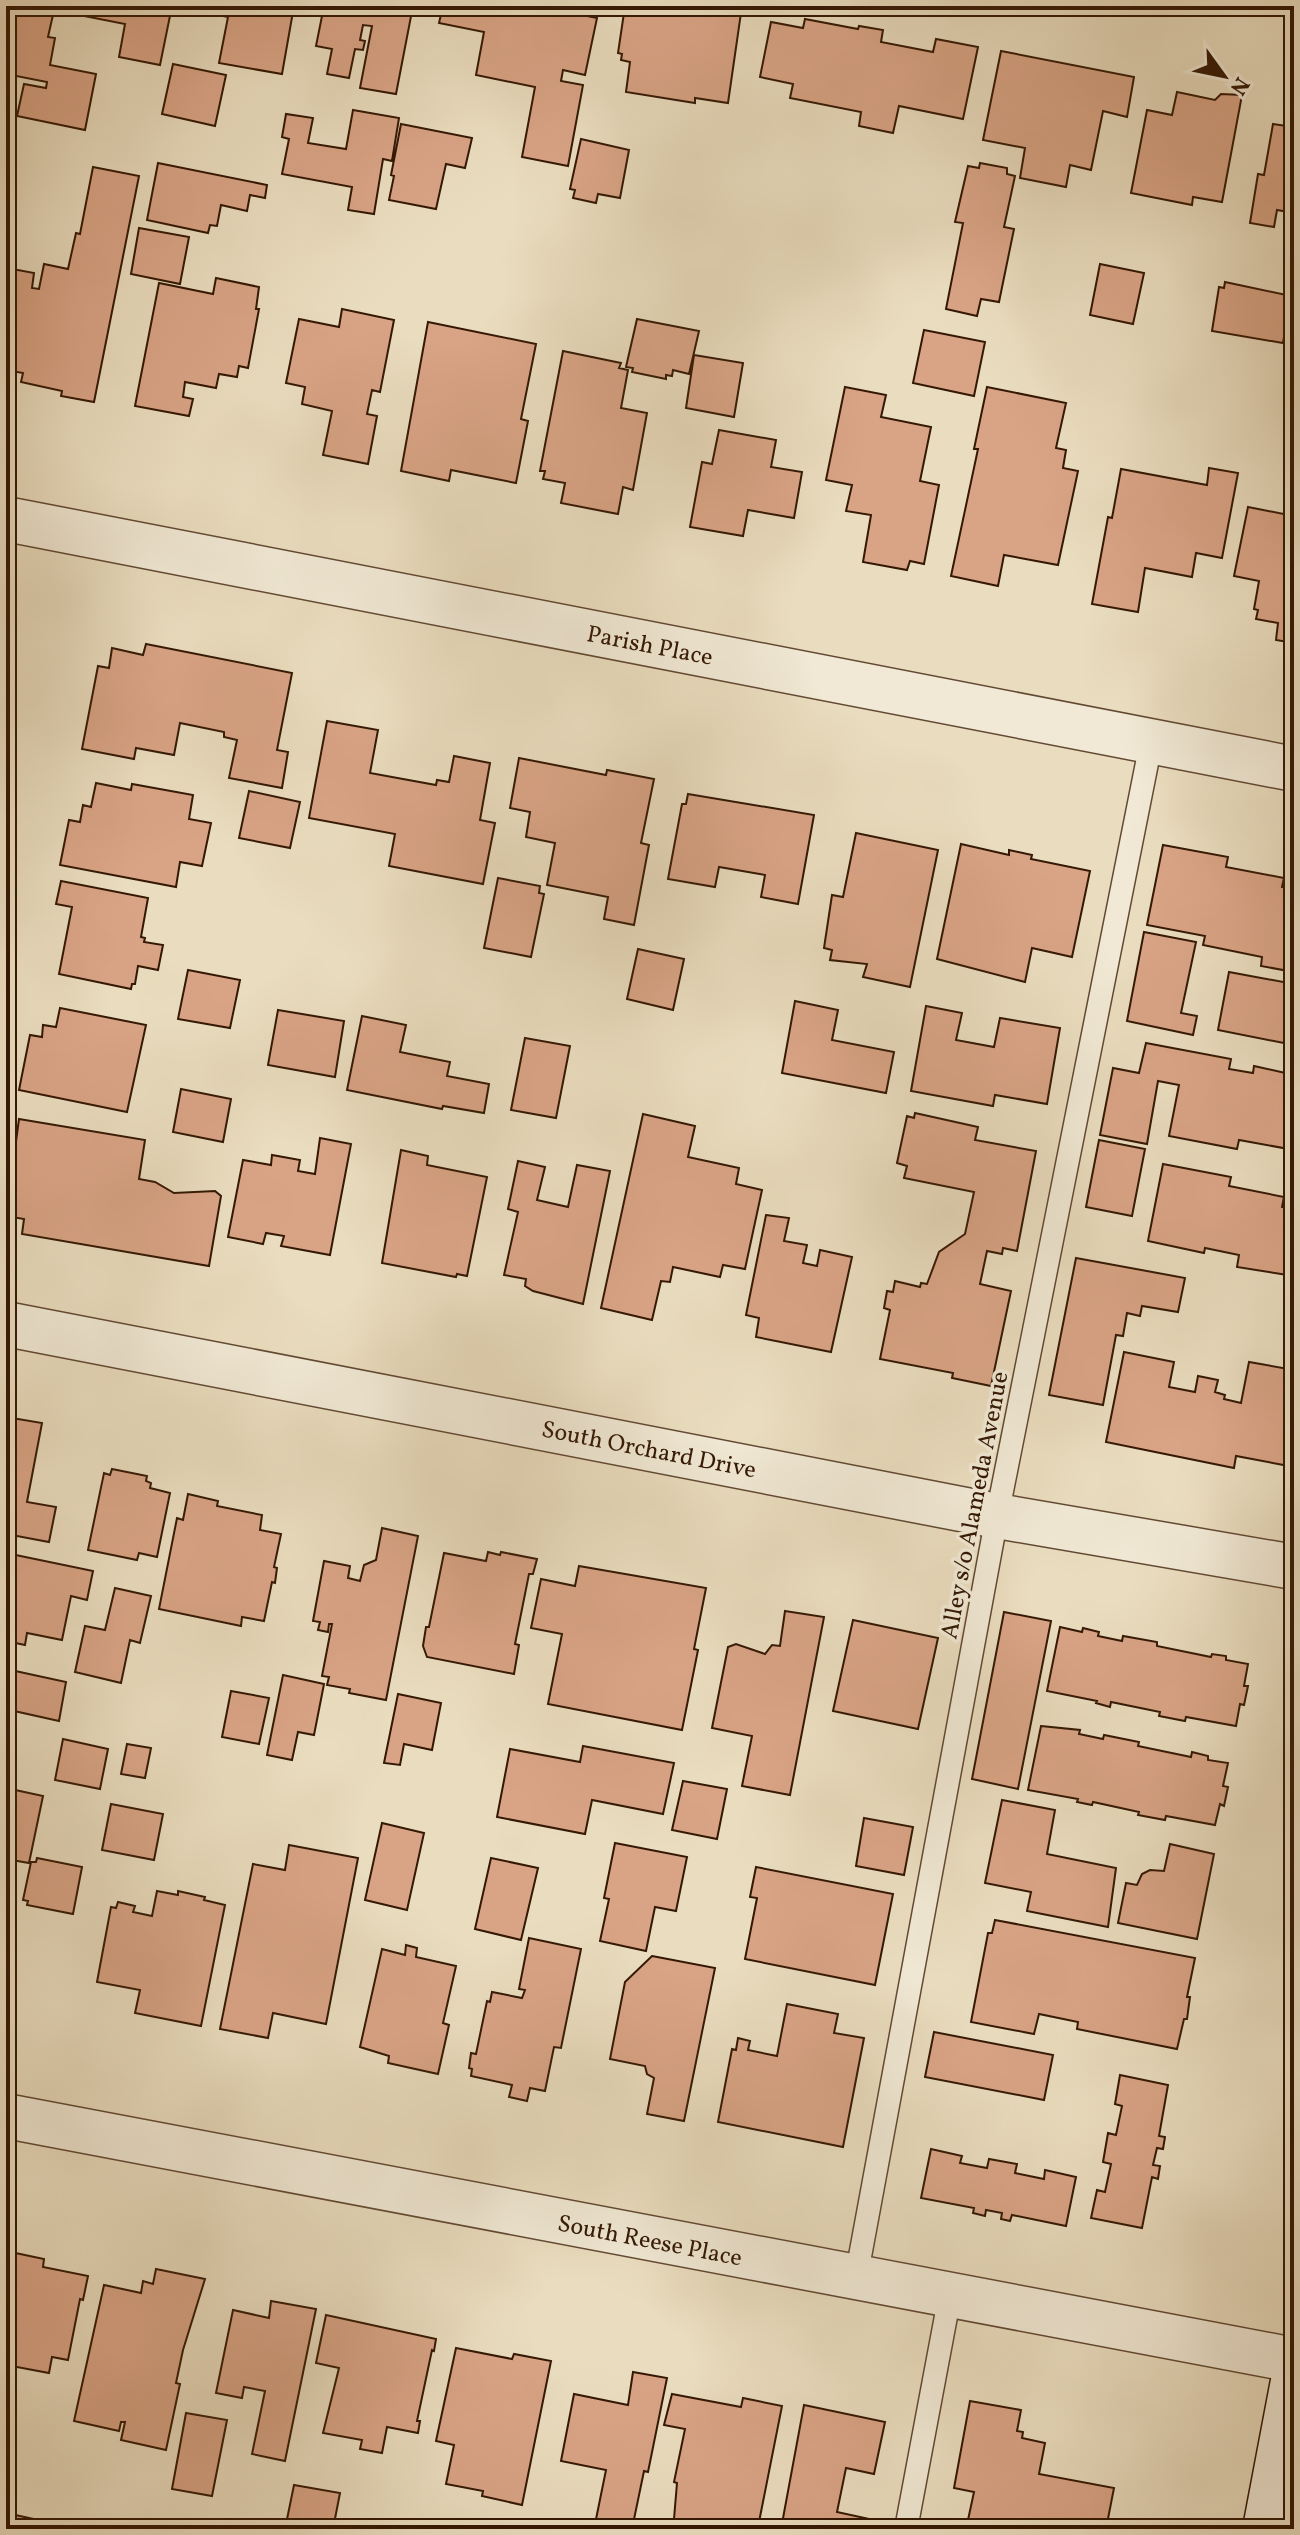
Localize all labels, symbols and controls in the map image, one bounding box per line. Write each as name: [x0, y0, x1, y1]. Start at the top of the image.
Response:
north arrow: [1184, 36, 1264, 116]
text: N: [1221, 70, 1256, 101]
street label: Parish Place: [584, 618, 716, 676]
street label: Alley s/o Alameda Avenue: [933, 1369, 1019, 1642]
street label: South Orchard Drive: [538, 1413, 759, 1488]
street label: South Reese Place: [554, 2207, 745, 2277]

